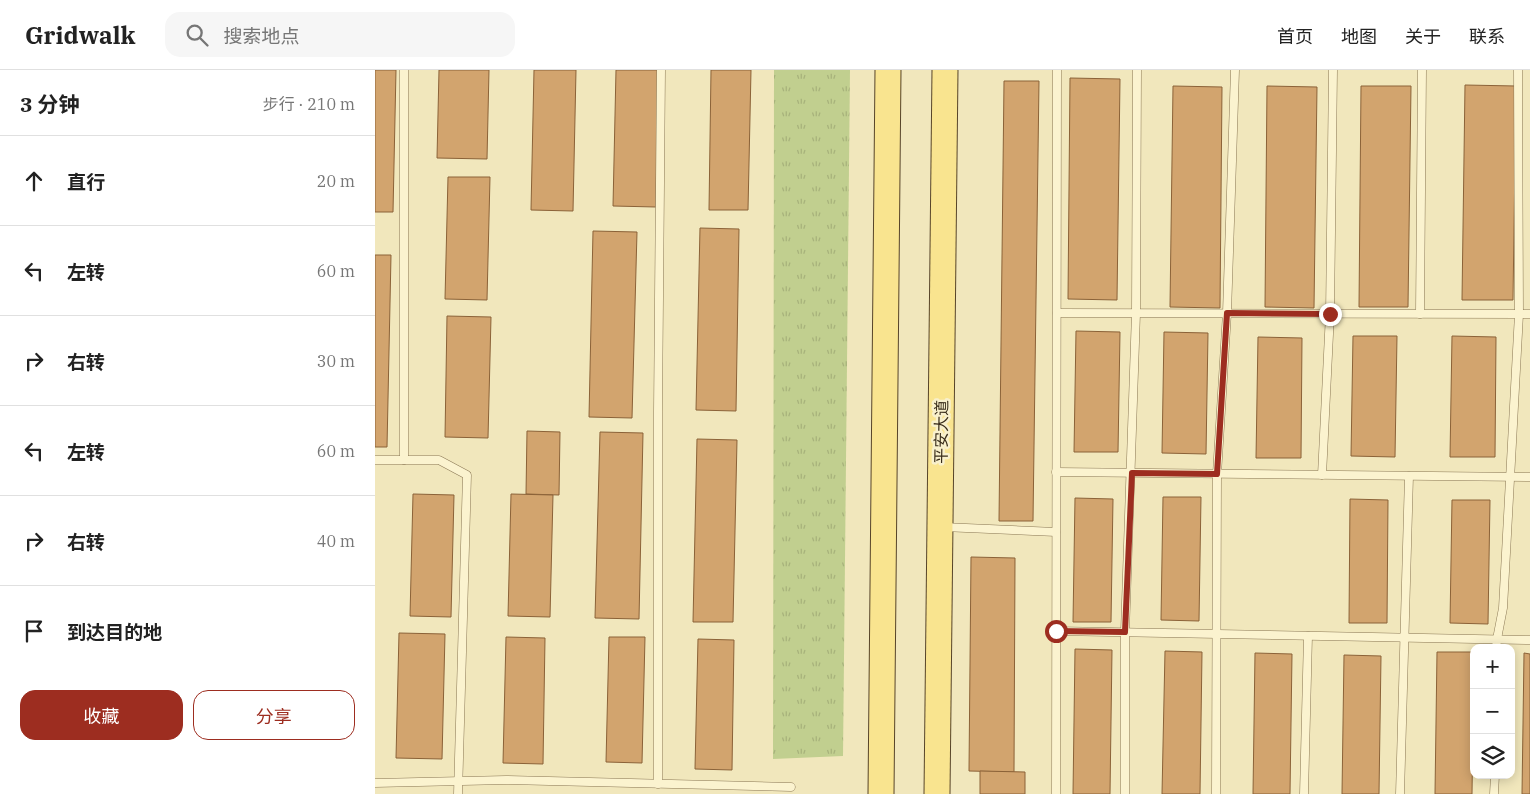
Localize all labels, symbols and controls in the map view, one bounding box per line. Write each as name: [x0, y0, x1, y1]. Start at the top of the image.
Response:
search box: [165, 12, 515, 57]
text: Gridwalk: [25, 19, 135, 51]
icon: search: [183, 21, 211, 49]
text: 搜索地点: [223, 24, 300, 48]
text: 首页: [1277, 25, 1313, 48]
text: 地图: [1341, 25, 1377, 48]
text: 关于: [1405, 25, 1441, 48]
text: 联系: [1469, 25, 1505, 48]
text: 3 分钟: [20, 90, 79, 118]
text: 步行 · 210 m: [263, 94, 355, 114]
icon: ahead: [20, 167, 48, 195]
text: 直行: [67, 170, 105, 194]
text: 20 m: [317, 171, 355, 191]
icon: left: [20, 257, 48, 285]
text: 左转: [67, 260, 105, 284]
text: 60 m: [317, 261, 355, 281]
route end: [1319, 303, 1342, 326]
icon: right: [20, 347, 48, 375]
text: 右转: [67, 350, 105, 374]
text: 30 m: [317, 351, 355, 371]
street label: 平安大道: [930, 400, 952, 464]
icon: left: [20, 437, 48, 465]
text: 左转: [67, 440, 105, 464]
text: 60 m: [317, 441, 355, 461]
icon: right: [20, 527, 48, 555]
text: 右转: [67, 530, 105, 554]
text: 40 m: [317, 531, 355, 551]
icon: arrive: [20, 617, 48, 645]
text: 到达目的地: [67, 620, 162, 644]
route start: [1045, 620, 1068, 643]
map controls: [1470, 644, 1515, 779]
button: +: [1470, 644, 1515, 689]
button: −: [1470, 689, 1515, 734]
button: 收藏: [20, 690, 183, 740]
button: 分享: [193, 690, 355, 740]
button: layers: [1470, 734, 1515, 779]

